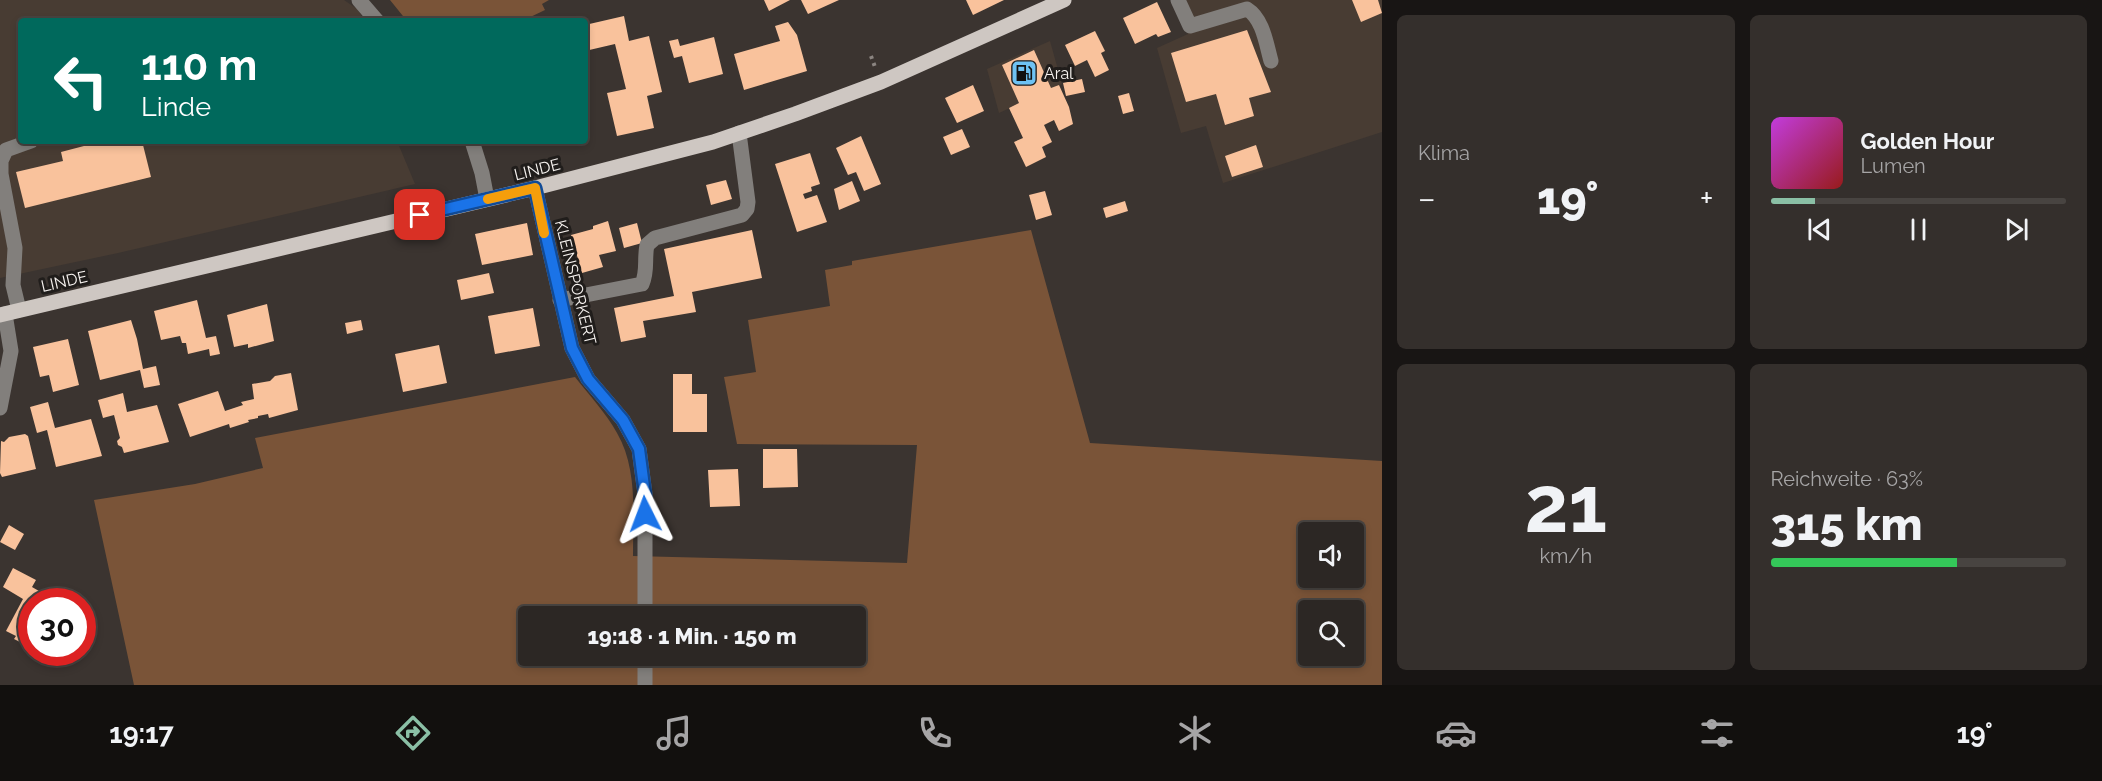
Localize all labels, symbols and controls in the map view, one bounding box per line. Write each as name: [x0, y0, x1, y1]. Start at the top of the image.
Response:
text: 110 m: [141, 41, 257, 90]
icon: left: [42, 42, 120, 120]
fuel station icon: Aral: [1009, 58, 1039, 88]
place label: Aral: [1044, 64, 1074, 83]
text: Linde: [141, 91, 211, 122]
text: Golden Hour: [1861, 128, 1994, 154]
text: Klima: [1418, 141, 1470, 165]
text: Lumen: [1861, 154, 1926, 178]
street label: LINDE: [512, 155, 562, 184]
text: 19°: [1537, 172, 1599, 225]
text: −: [1418, 179, 1436, 218]
text: +: [1700, 179, 1714, 218]
pin: [394, 189, 445, 240]
icon: arrive: [403, 198, 436, 231]
icon: previous: [1803, 213, 1836, 246]
icon: pause: [1902, 213, 1935, 246]
icon: next: [2000, 213, 2033, 246]
street label: KLEINSPORKERT: [551, 218, 600, 347]
street label: LINDE: [39, 267, 89, 296]
text: 21: [1524, 459, 1607, 550]
text: Reichweite · 63%: [1771, 467, 1923, 491]
position arrow: [613, 482, 677, 546]
text: 315 km: [1771, 498, 1923, 551]
map controls: [1298, 522, 1364, 666]
button: sound: [1298, 522, 1364, 588]
text: km/h: [1539, 544, 1592, 568]
speed limit sign: 30: [18, 588, 96, 666]
button: search: [1298, 600, 1364, 666]
text: 19:18 · 1 Min. · 150 m: [587, 623, 797, 649]
icon: directions: [392, 712, 434, 754]
icon: music: [653, 712, 695, 754]
icon: phone: [914, 712, 956, 754]
icon: climate: [1174, 712, 1216, 754]
icon: car: [1435, 712, 1477, 754]
icon: filters: [1696, 712, 1738, 754]
text: 19:17: [109, 718, 174, 749]
text: 19°: [1956, 718, 1993, 749]

